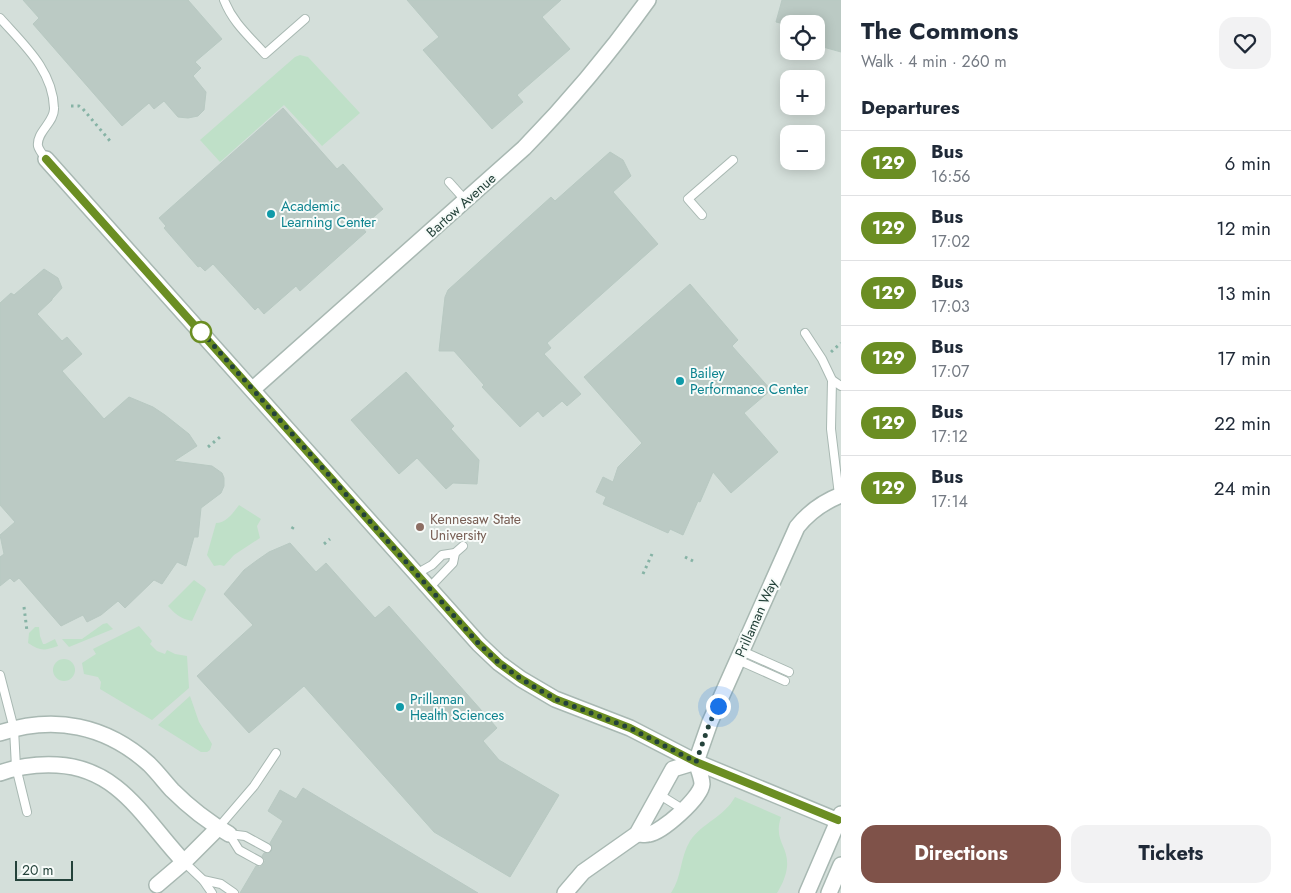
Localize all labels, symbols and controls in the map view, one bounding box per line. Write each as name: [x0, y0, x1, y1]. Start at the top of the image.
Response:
text: The Commons: [861, 13, 1018, 48]
map controls: [780, 15, 825, 170]
button: locate: [780, 15, 825, 60]
button: heart: [1219, 17, 1271, 69]
text: Walk · 4 min · 260 m: [861, 50, 1007, 73]
button: +: [780, 70, 825, 115]
text: Departures: [861, 94, 960, 121]
button: −: [780, 125, 825, 170]
text: Bus: [931, 138, 963, 165]
text: 129: [872, 150, 905, 176]
text: 6 min: [1225, 150, 1271, 177]
text: 16:56: [931, 165, 970, 188]
street label: Bartow Avenue: [422, 168, 500, 242]
place label: Academic Learning Center: [281, 196, 376, 232]
text: Bus: [931, 203, 963, 230]
marker: Academic Learning Center: [265, 208, 277, 220]
text: 129: [872, 215, 905, 241]
text: 12 min: [1216, 215, 1271, 242]
text: 17:02: [931, 230, 970, 253]
text: Bus: [931, 268, 963, 295]
text: 129: [872, 280, 905, 306]
text: 13 min: [1217, 280, 1271, 307]
text: 17:03: [931, 295, 970, 318]
unlabelled marker: [190, 321, 212, 343]
text: Bus: [931, 333, 963, 360]
text: 129: [872, 345, 905, 371]
text: 17 min: [1217, 345, 1271, 372]
text: 17:07: [931, 360, 969, 383]
place label: Bailey Performance Center: [690, 363, 809, 399]
marker: Bailey Performance Center: [674, 375, 686, 387]
text: Bus: [931, 398, 963, 425]
text: 129: [872, 410, 905, 436]
text: 22 min: [1214, 410, 1271, 437]
text: 17:12: [931, 425, 968, 448]
text: Bus: [931, 463, 963, 490]
text: 129: [872, 475, 905, 501]
text: 24 min: [1214, 475, 1271, 502]
text: 17:14: [931, 490, 968, 513]
place label: Kennesaw State University: [430, 509, 521, 545]
marker: Kennesaw State University: [414, 521, 426, 533]
street label: Prillaman Way: [730, 575, 782, 660]
place label: Prillaman Health Sciences: [410, 689, 505, 725]
your location: [706, 694, 731, 719]
marker: Prillaman Health Sciences: [394, 701, 406, 713]
button: Directions: [861, 825, 1061, 883]
button: Tickets: [1071, 825, 1271, 883]
scale bar: [15, 858, 72, 881]
text: 20 m: [22, 860, 54, 880]

